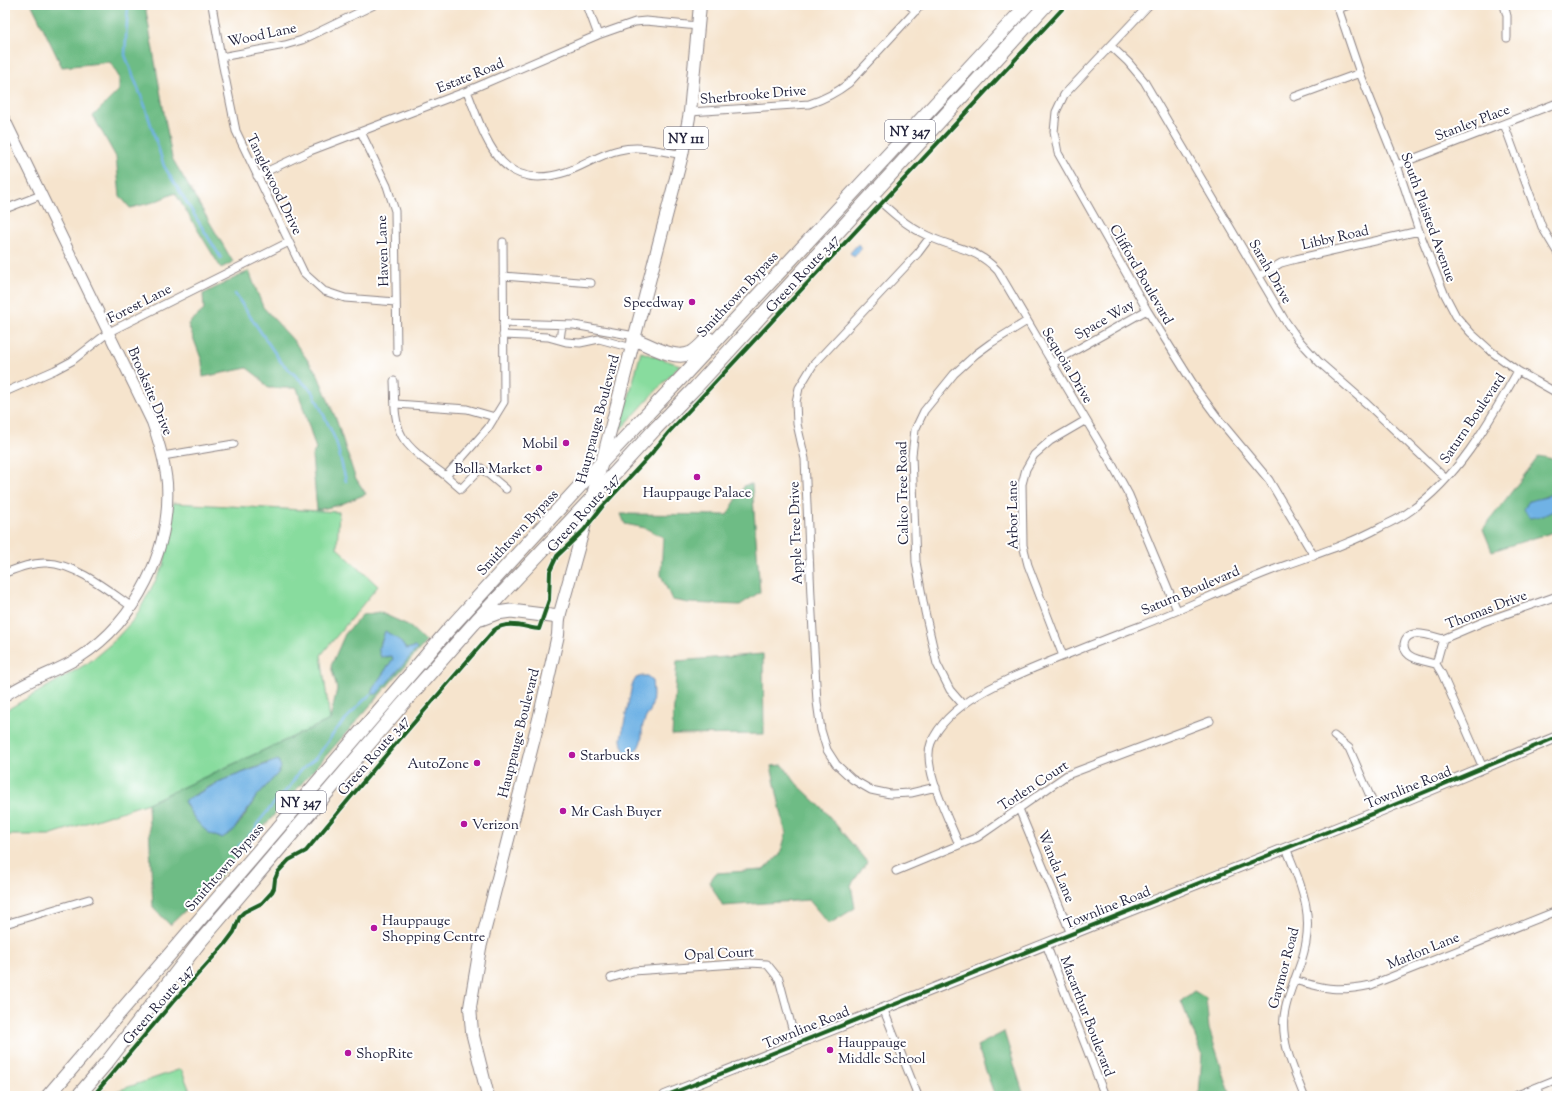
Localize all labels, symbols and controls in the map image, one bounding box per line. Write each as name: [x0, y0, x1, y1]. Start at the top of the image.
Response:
street label: Wood Lane: [226, 19, 299, 53]
street label: Estate Road: [434, 54, 507, 99]
street label: Sherbrooke Drive: [699, 81, 807, 111]
street label: Stanley Place: [1432, 100, 1513, 147]
road number: NY 347: [885, 120, 935, 142]
road number: NY 111: [664, 127, 708, 149]
street label: Tanglewood Drive: [240, 131, 306, 239]
street label: South Plaisted Avenue: [1394, 150, 1460, 285]
street label: Haven Lane: [373, 215, 395, 287]
street label: Clifford Boulevard: [1103, 221, 1177, 329]
street label: Libby Road: [1300, 221, 1371, 256]
street label: Green Route 347: [762, 231, 845, 318]
street label: Sarah Drive: [1243, 236, 1296, 308]
street label: Smithtown Bypass: [693, 248, 784, 343]
street label: Forest Lane: [104, 280, 176, 330]
place label: Speedway: [623, 294, 684, 314]
street label: Space Way: [1071, 296, 1139, 346]
marker: Speedway: [687, 297, 697, 307]
street label: Sequoia Drive: [1036, 324, 1097, 408]
street label: Brooksite Drive: [122, 344, 177, 439]
street label: Hauppauge Boulevard: [572, 353, 626, 486]
street label: Saturn Boulevard: [1436, 370, 1511, 468]
place label: Mobil: [522, 435, 558, 455]
marker: Mobil: [561, 438, 571, 448]
street label: Calico Tree Road: [893, 441, 915, 545]
place label: Bolla Market: [454, 460, 531, 480]
marker: Bolla Market: [534, 463, 544, 473]
street label: Green Route 347: [543, 469, 626, 557]
marker: Hauppauge Palace: [692, 472, 702, 482]
street label: Arbor Lane: [1003, 480, 1025, 550]
street label: Apple Tree Drive: [785, 481, 809, 585]
place label: Hauppauge Palace: [643, 484, 751, 504]
street label: Smithtown Bypass: [473, 486, 564, 581]
street label: Saturn Boulevard: [1138, 562, 1243, 622]
street label: Thomas Drive: [1443, 586, 1530, 636]
street label: Hauppauge Boulevard: [494, 667, 546, 800]
street label: Green Route 347: [334, 712, 415, 801]
place label: Starbucks: [580, 747, 640, 767]
marker: Starbucks: [567, 750, 577, 760]
place label: AutoZone: [407, 755, 469, 775]
street label: Torlen Court: [995, 756, 1073, 817]
marker: AutoZone: [472, 758, 482, 768]
street label: Townline Road: [1363, 762, 1455, 815]
road number: NY 347: [276, 791, 326, 813]
place label: Mr Cash Buyer: [571, 803, 662, 823]
marker: Mr Cash Buyer: [558, 806, 568, 816]
place label: Verizon: [472, 816, 519, 836]
marker: Verizon: [459, 819, 469, 829]
street label: Smithtown Bypass: [181, 820, 270, 917]
street label: Wanda Lane: [1032, 828, 1079, 906]
street label: Townline Road: [1062, 882, 1154, 935]
place label: Hauppauge Shopping Centre: [382, 912, 485, 948]
marker: Hauppauge Shopping Centre: [369, 923, 379, 933]
street label: Gaymor Road: [1264, 926, 1305, 1011]
street label: Marlon Lane: [1385, 928, 1463, 975]
street label: Opal Court: [684, 943, 755, 967]
street label: Macarthur Boulevard: [1054, 954, 1118, 1080]
street label: Green Route 347: [119, 961, 200, 1050]
street label: Townline Road: [761, 1002, 853, 1055]
place label: Hauppauge Middle School: [838, 1034, 926, 1070]
place label: ShopRite: [356, 1045, 413, 1065]
marker: Hauppauge Middle School: [825, 1045, 835, 1055]
marker: ShopRite: [343, 1048, 353, 1058]

